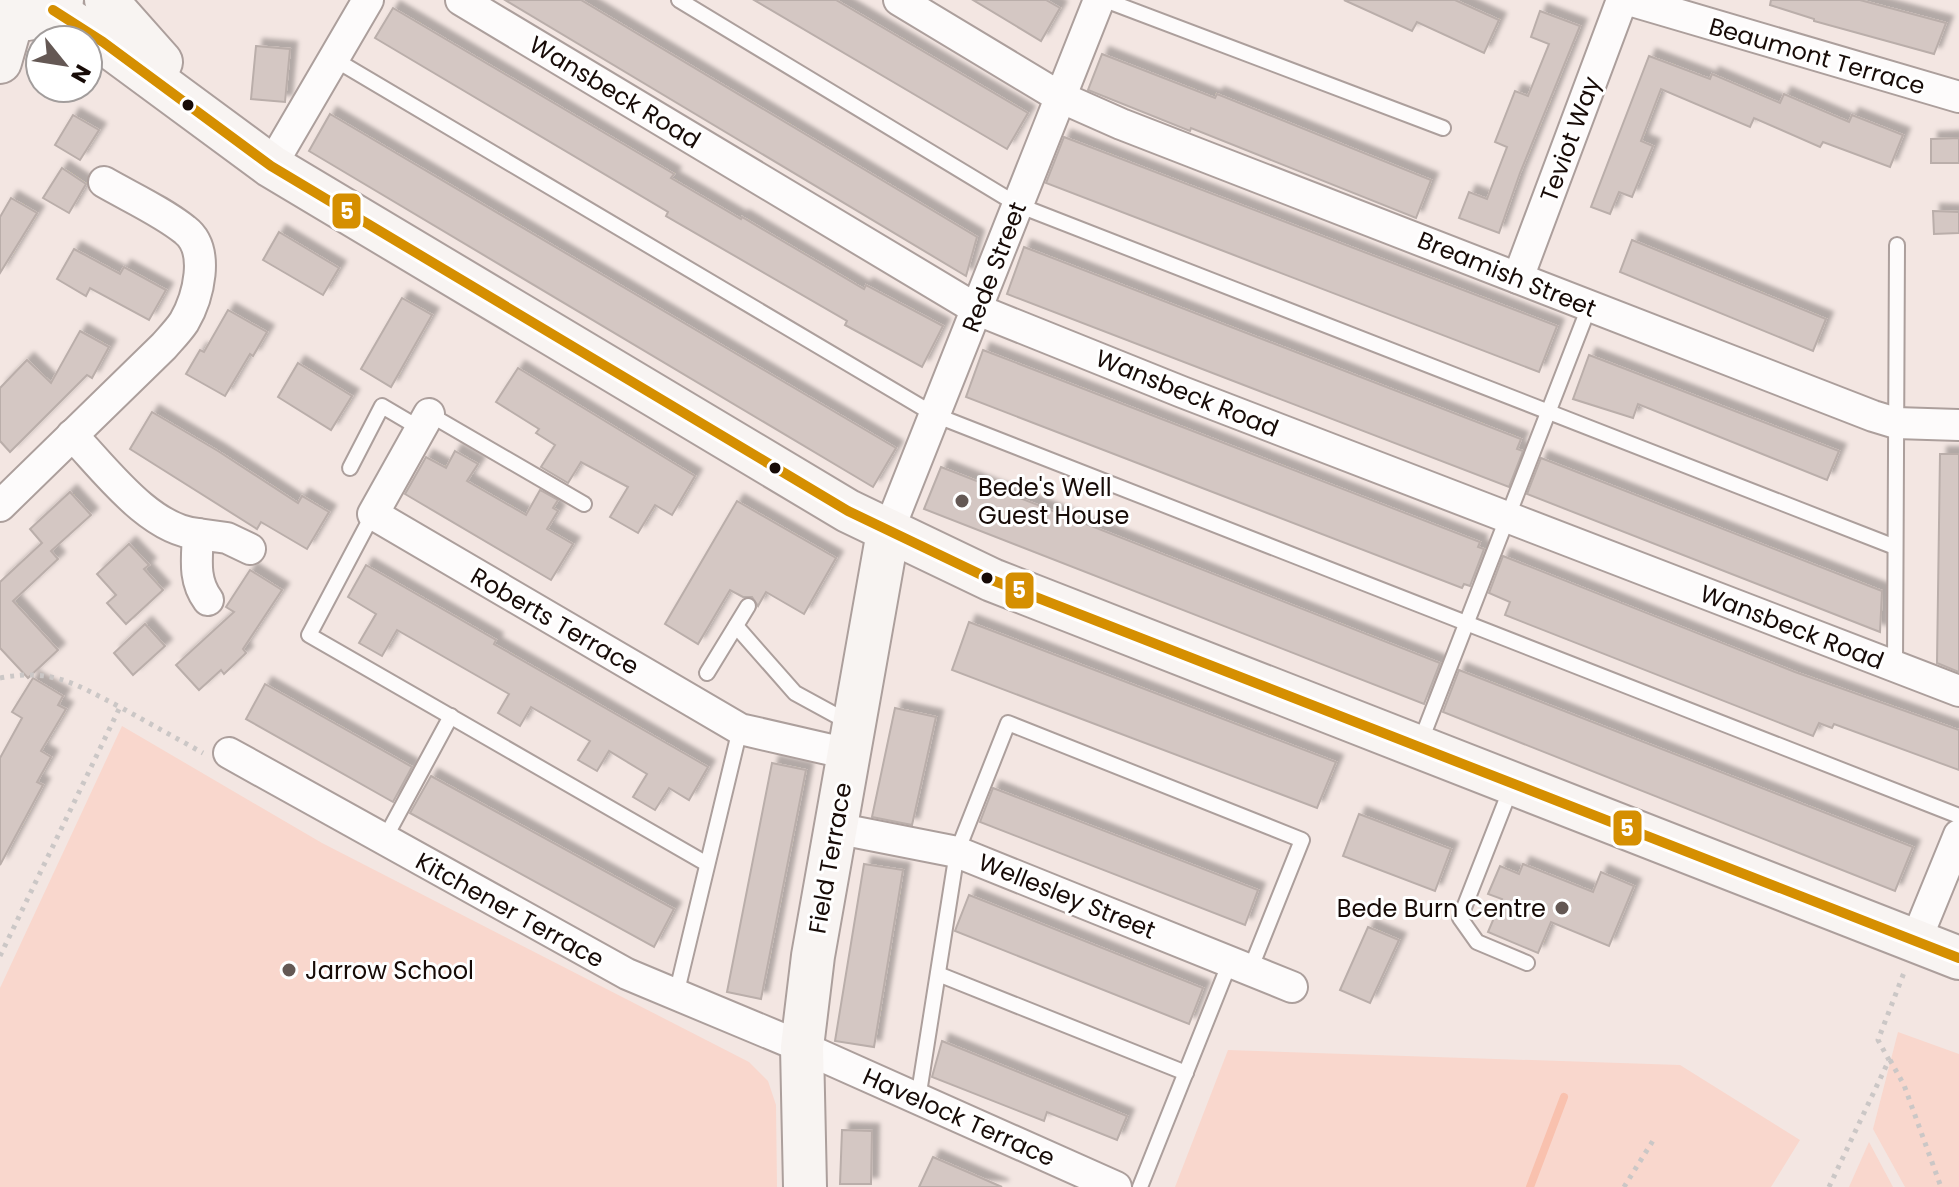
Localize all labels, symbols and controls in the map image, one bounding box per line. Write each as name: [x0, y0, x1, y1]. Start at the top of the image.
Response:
street label: Beaumont Terrace: [1705, 9, 1929, 103]
north arrow: [24, 24, 104, 104]
street label: Wansbeck Road: [523, 28, 707, 156]
text: N: [63, 59, 98, 89]
street label: Teviot Way: [1532, 71, 1608, 206]
unlabelled marker: [180, 97, 196, 113]
line badge: 5: [331, 192, 362, 230]
text: 5: [340, 196, 354, 227]
street label: Rede Street: [954, 197, 1034, 337]
street label: Breamish Street: [1413, 223, 1601, 325]
street label: Wansbeck Road: [1091, 341, 1283, 445]
unlabelled marker: [767, 460, 783, 476]
place label: Bede's Well Guest House: [978, 471, 1129, 532]
marker: Bede's Well Guest House: [953, 492, 971, 510]
street label: Roberts Terrace: [465, 559, 645, 683]
unlabelled marker: [979, 570, 995, 586]
line badge: 5: [1004, 571, 1035, 610]
text: 5: [1012, 575, 1026, 606]
street label: Wansbeck Road: [1695, 577, 1889, 677]
street label: Field Terrace: [800, 780, 860, 936]
line badge: 5: [1612, 809, 1643, 847]
text: 5: [1620, 813, 1634, 844]
street label: Kitchener Terrace: [410, 844, 610, 976]
street label: Wellesley Street: [973, 845, 1161, 947]
place label: Bede Burn Centre: [1337, 892, 1546, 925]
marker: Bede Burn Centre: [1553, 899, 1571, 917]
place label: Jarrow School: [305, 954, 474, 987]
marker: Jarrow School: [280, 961, 298, 979]
street label: Havelock Terrace: [858, 1060, 1060, 1174]

